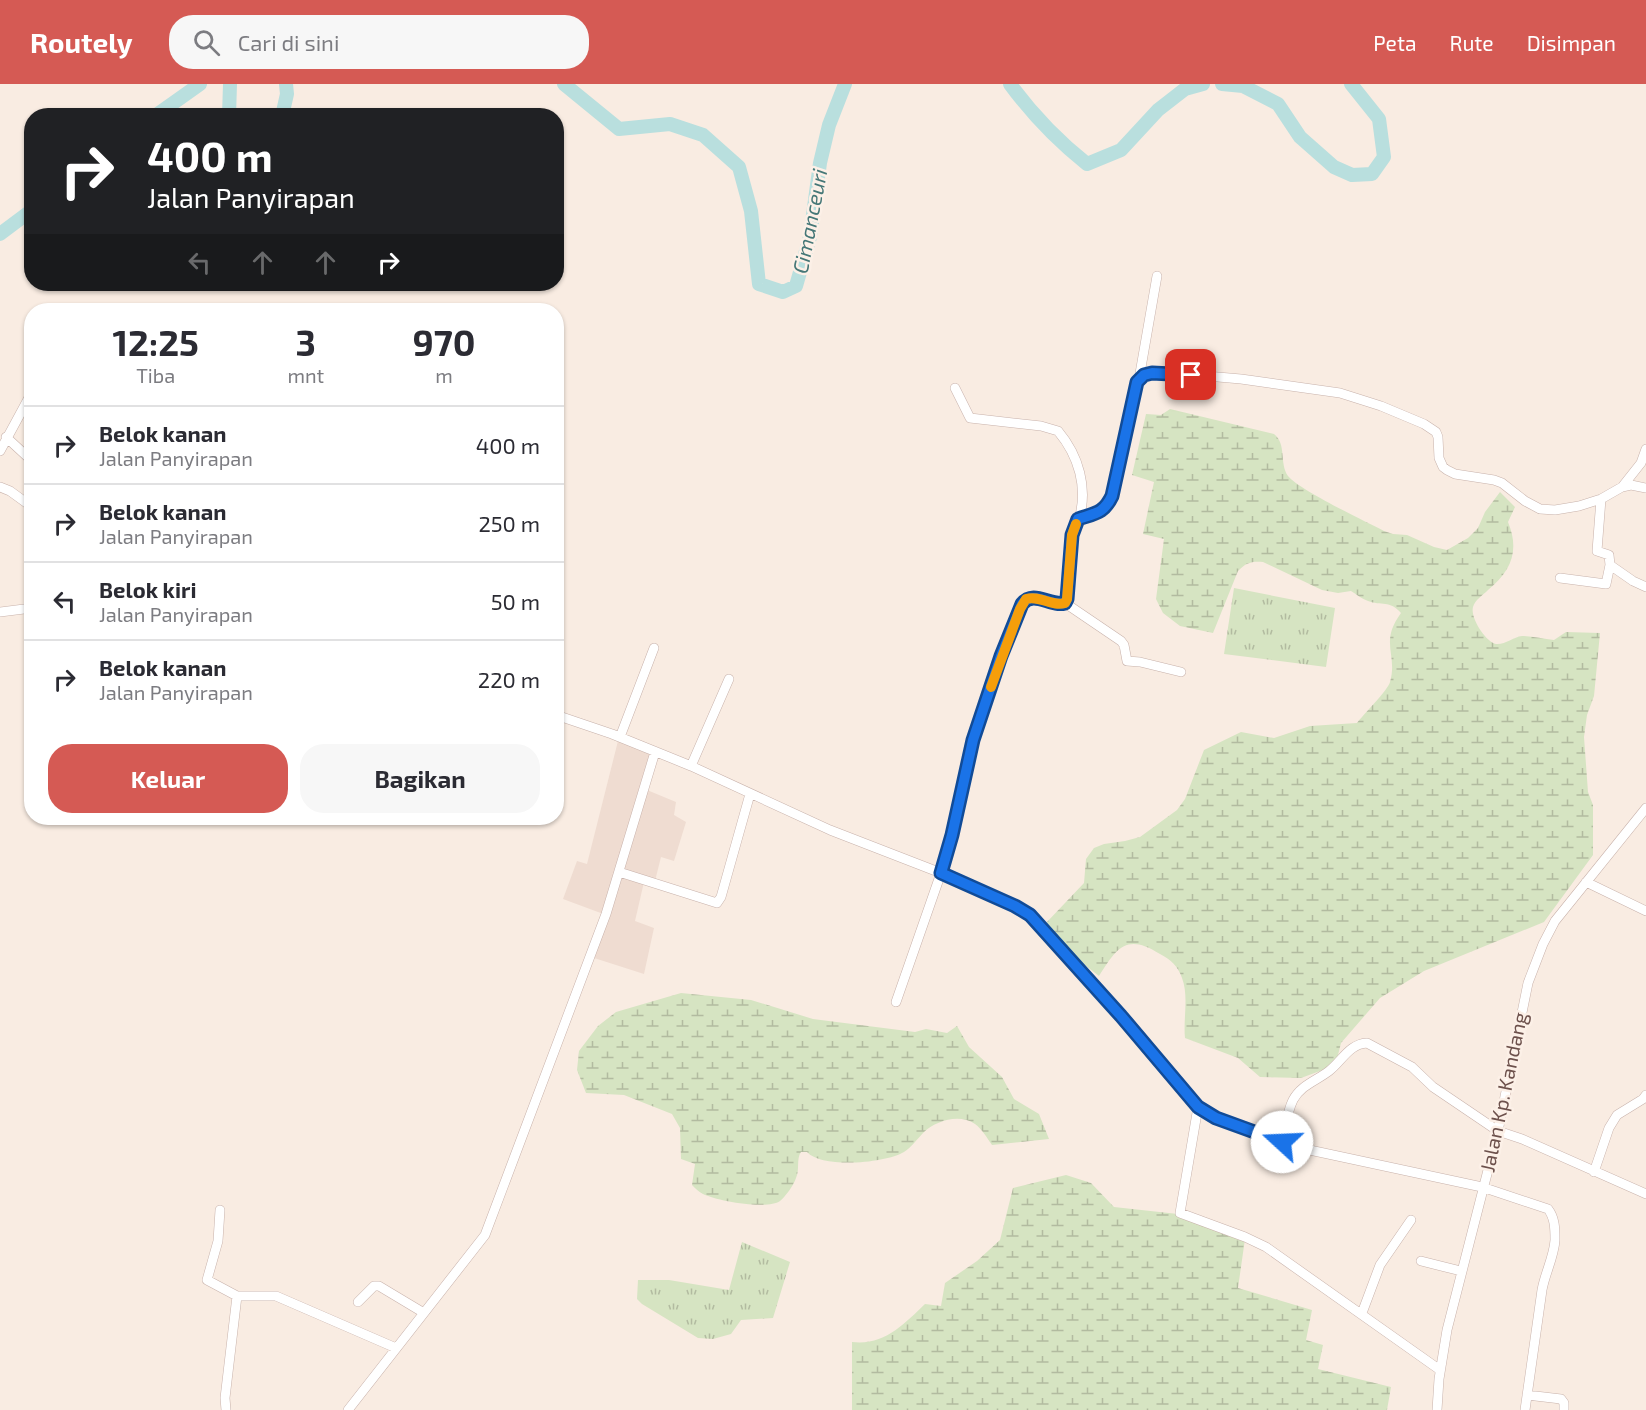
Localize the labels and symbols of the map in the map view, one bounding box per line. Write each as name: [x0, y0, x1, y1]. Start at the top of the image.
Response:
water label: Cimanceuri: [787, 166, 831, 276]
pin: [1165, 349, 1216, 400]
street label: Jalan Kp. Kandang: [1474, 1010, 1532, 1174]
position arrow: [1250, 1110, 1314, 1174]

